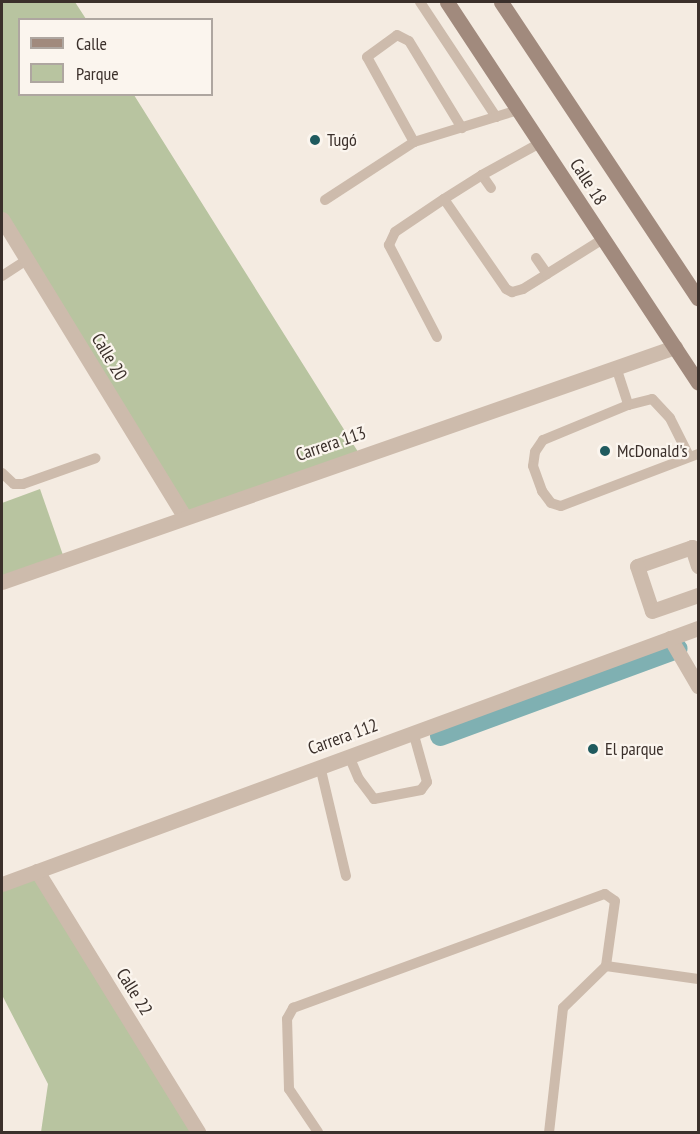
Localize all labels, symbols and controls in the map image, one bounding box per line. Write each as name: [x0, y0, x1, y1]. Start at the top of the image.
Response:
legend: [18, 18, 213, 96]
text: Calle: [76, 32, 107, 55]
text: Parque: [76, 62, 119, 85]
place label: Tugó: [327, 129, 357, 151]
marker: Tugó: [308, 133, 322, 147]
street label: Calle 18: [565, 155, 611, 209]
street label: Calle 20: [87, 330, 131, 384]
street label: Carrera 113: [293, 422, 369, 466]
place label: McDonald's: [617, 440, 688, 462]
marker: McDonald's: [598, 444, 612, 458]
street label: Carrera 112: [305, 714, 381, 760]
place label: El parque: [605, 738, 664, 760]
marker: El parque: [586, 742, 600, 756]
street label: Calle 22: [111, 965, 157, 1019]

